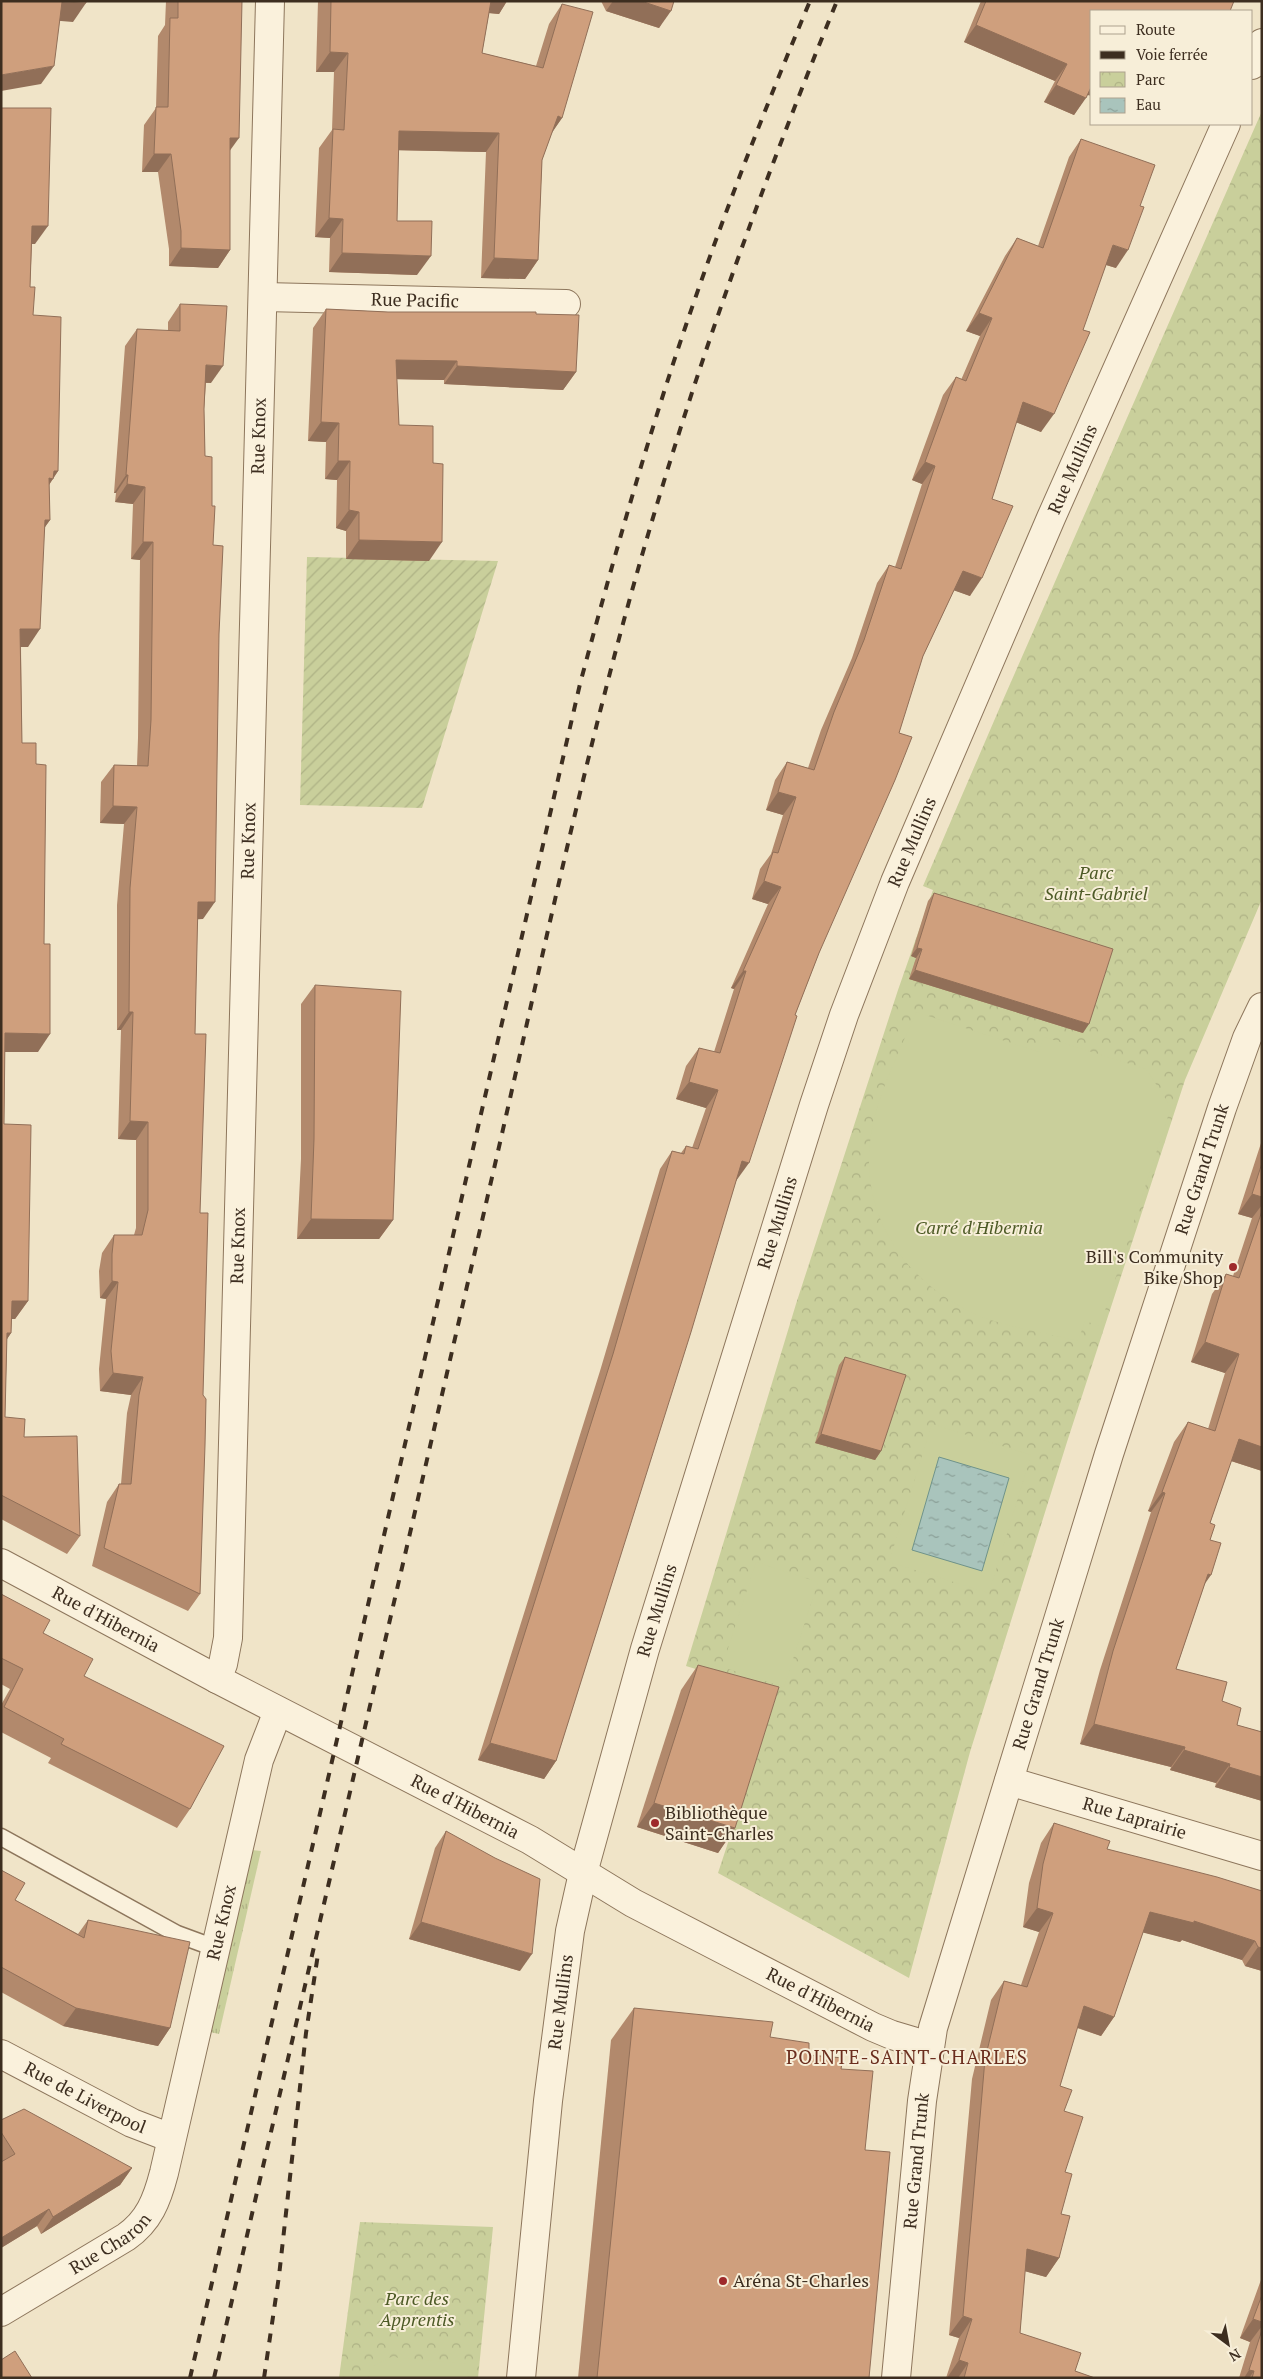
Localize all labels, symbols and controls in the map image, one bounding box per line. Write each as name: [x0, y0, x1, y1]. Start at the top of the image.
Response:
legend: [1090, 10, 1253, 125]
text: Route: [1136, 19, 1175, 39]
text: Voie ferrée: [1136, 44, 1208, 64]
text: Parc: [1136, 69, 1165, 89]
text: Eau: [1136, 94, 1161, 114]
street label: Rue Pacific: [371, 286, 459, 313]
street label: Rue Knox: [245, 397, 271, 475]
street label: Rue Mullins: [1041, 420, 1102, 517]
street label: Rue Mullins: [881, 793, 941, 891]
street label: Rue Knox: [234, 802, 260, 880]
park label: Parc Saint-Gabriel: [1044, 860, 1148, 905]
street label: Rue Grand Trunk: [1168, 1100, 1234, 1238]
street label: Rue Mullins: [751, 1173, 802, 1272]
street label: Rue Knox: [224, 1206, 250, 1284]
park label: Carré d'Hibernia: [915, 1215, 1043, 1239]
place label: Bill's Community Bike Shop: [1086, 1244, 1224, 1289]
marker: Bill's Community Bike Shop: [1227, 1261, 1239, 1273]
street label: Rue Mullins: [630, 1561, 682, 1659]
street label: Rue d'Hibernia: [48, 1580, 164, 1657]
street label: Rue Grand Trunk: [1006, 1614, 1069, 1752]
street label: Rue d'Hibernia: [407, 1768, 524, 1843]
street label: Rue Laprairie: [1080, 1791, 1190, 1844]
place label: Bibliothèque Saint-Charles: [665, 1800, 774, 1845]
marker: Bibliothèque Saint-Charles: [649, 1817, 661, 1829]
street label: Rue Knox: [200, 1882, 241, 1962]
street label: Rue Mullins: [542, 1953, 578, 2051]
street label: Rue d'Hibernia: [763, 1961, 879, 2037]
district label: POINTE-SAINT-CHARLES: [786, 2044, 1028, 2069]
street label: Rue de Liverpool: [20, 2055, 150, 2138]
street label: Rue Grand Trunk: [897, 2090, 934, 2230]
street label: Rue Charon: [65, 2208, 156, 2279]
place label: Aréna St-Charles: [733, 2268, 869, 2292]
marker: Aréna St-Charles: [717, 2275, 729, 2287]
park label: Parc des Apprentis: [379, 2286, 454, 2331]
north arrow: [1203, 2319, 1253, 2369]
text: N: [1225, 2345, 1245, 2367]

